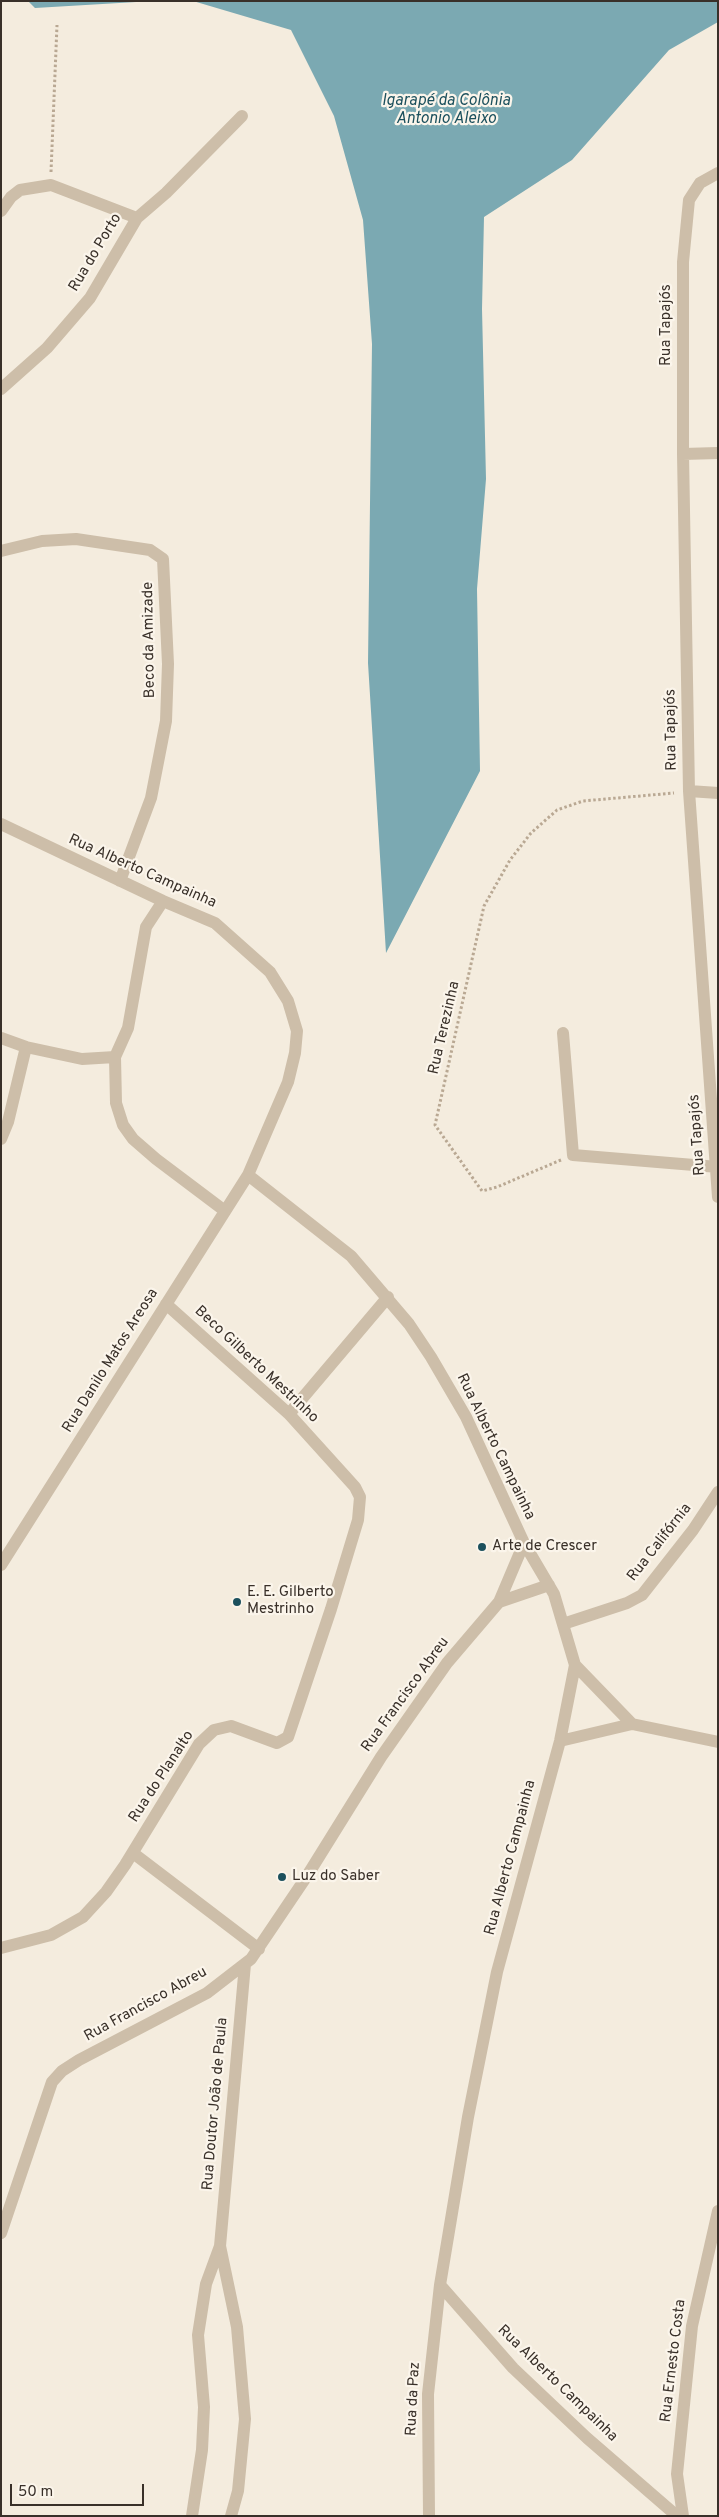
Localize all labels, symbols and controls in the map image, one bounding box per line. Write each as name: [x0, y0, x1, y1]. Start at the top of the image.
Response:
water label: Igarapé da Colônia Antonio Aleixo: [382, 92, 510, 130]
street label: Rua do Porto: [66, 211, 126, 295]
street label: Rua Tapajós: [658, 284, 676, 366]
street label: Beco da Amizade: [140, 582, 160, 698]
street label: Rua Tapajós: [662, 689, 682, 771]
street label: Rua Alberto Campainha: [65, 831, 219, 913]
street label: Rua Terezinha: [426, 980, 464, 1076]
street label: Rua Tapajós: [686, 1094, 710, 1176]
street label: Rua Danilo Matos Areosa: [59, 1286, 163, 1436]
street label: Beco Gilberto Mestrinho: [190, 1303, 322, 1427]
street label: Rua Alberto Campainha: [452, 1371, 538, 1523]
street label: Rua Califórnia: [624, 1500, 696, 1586]
place label: Arte de Crescer: [492, 1538, 597, 1556]
marker: Arte de Crescer: [476, 1541, 488, 1553]
place label: E. E. Gilberto Mestrinho: [247, 1584, 334, 1619]
marker: E. E. Gilberto Mestrinho: [231, 1596, 243, 1608]
street label: Rua Francisco Abreu: [358, 1634, 454, 1756]
street label: Rua do Planalto: [126, 1728, 198, 1826]
street label: Rua Alberto Campainha: [482, 1778, 540, 1938]
place label: Luz do Saber: [292, 1868, 380, 1886]
marker: Luz do Saber: [276, 1871, 288, 1883]
street label: Rua Francisco Abreu: [81, 1964, 211, 2046]
street label: Rua Doutor João de Paula: [199, 2017, 233, 2191]
street label: Rua Ernesto Costa: [658, 2299, 690, 2423]
street label: Rua Alberto Campainha: [493, 2322, 621, 2446]
street label: Rua da Paz: [403, 2361, 425, 2437]
scale bar: [12, 2474, 146, 2506]
text: 50 m: [18, 2483, 53, 2502]

